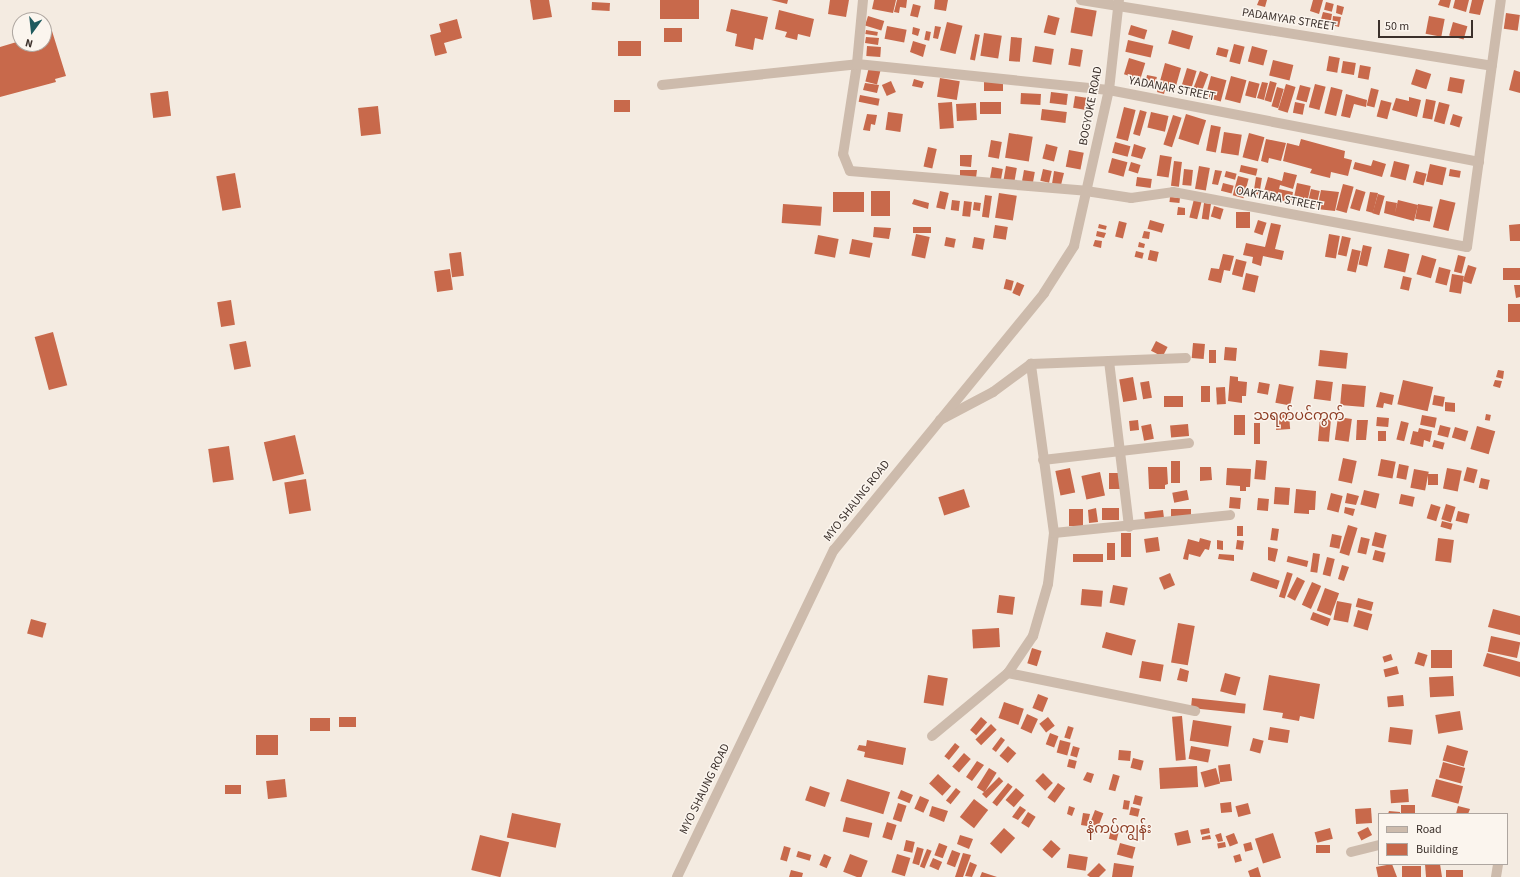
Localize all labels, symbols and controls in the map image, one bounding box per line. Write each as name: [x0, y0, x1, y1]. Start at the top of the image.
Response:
street label: PADAMYAR STREET: [1241, 5, 1337, 35]
north arrow: [12, 12, 52, 52]
scale bar: [1380, 12, 1475, 38]
text: 50 m: [1385, 18, 1409, 35]
text: N: [24, 35, 35, 51]
street label: BOGYOKE ROAD: [1076, 65, 1106, 147]
street label: YADANAR STREET: [1128, 74, 1216, 104]
street label: OAKTARA STREET: [1235, 184, 1323, 214]
district label: သရက်ပင်ကွက်: [1253, 408, 1345, 424]
street label: MYO SHAUNG ROAD: [821, 458, 893, 544]
street label: MYO SHAUNG ROAD: [677, 741, 733, 837]
legend: [1378, 813, 1508, 865]
district label: နံကပ်ကျွန်း: [1086, 821, 1152, 837]
text: Road: [1416, 821, 1442, 838]
text: Building: [1416, 841, 1458, 858]

